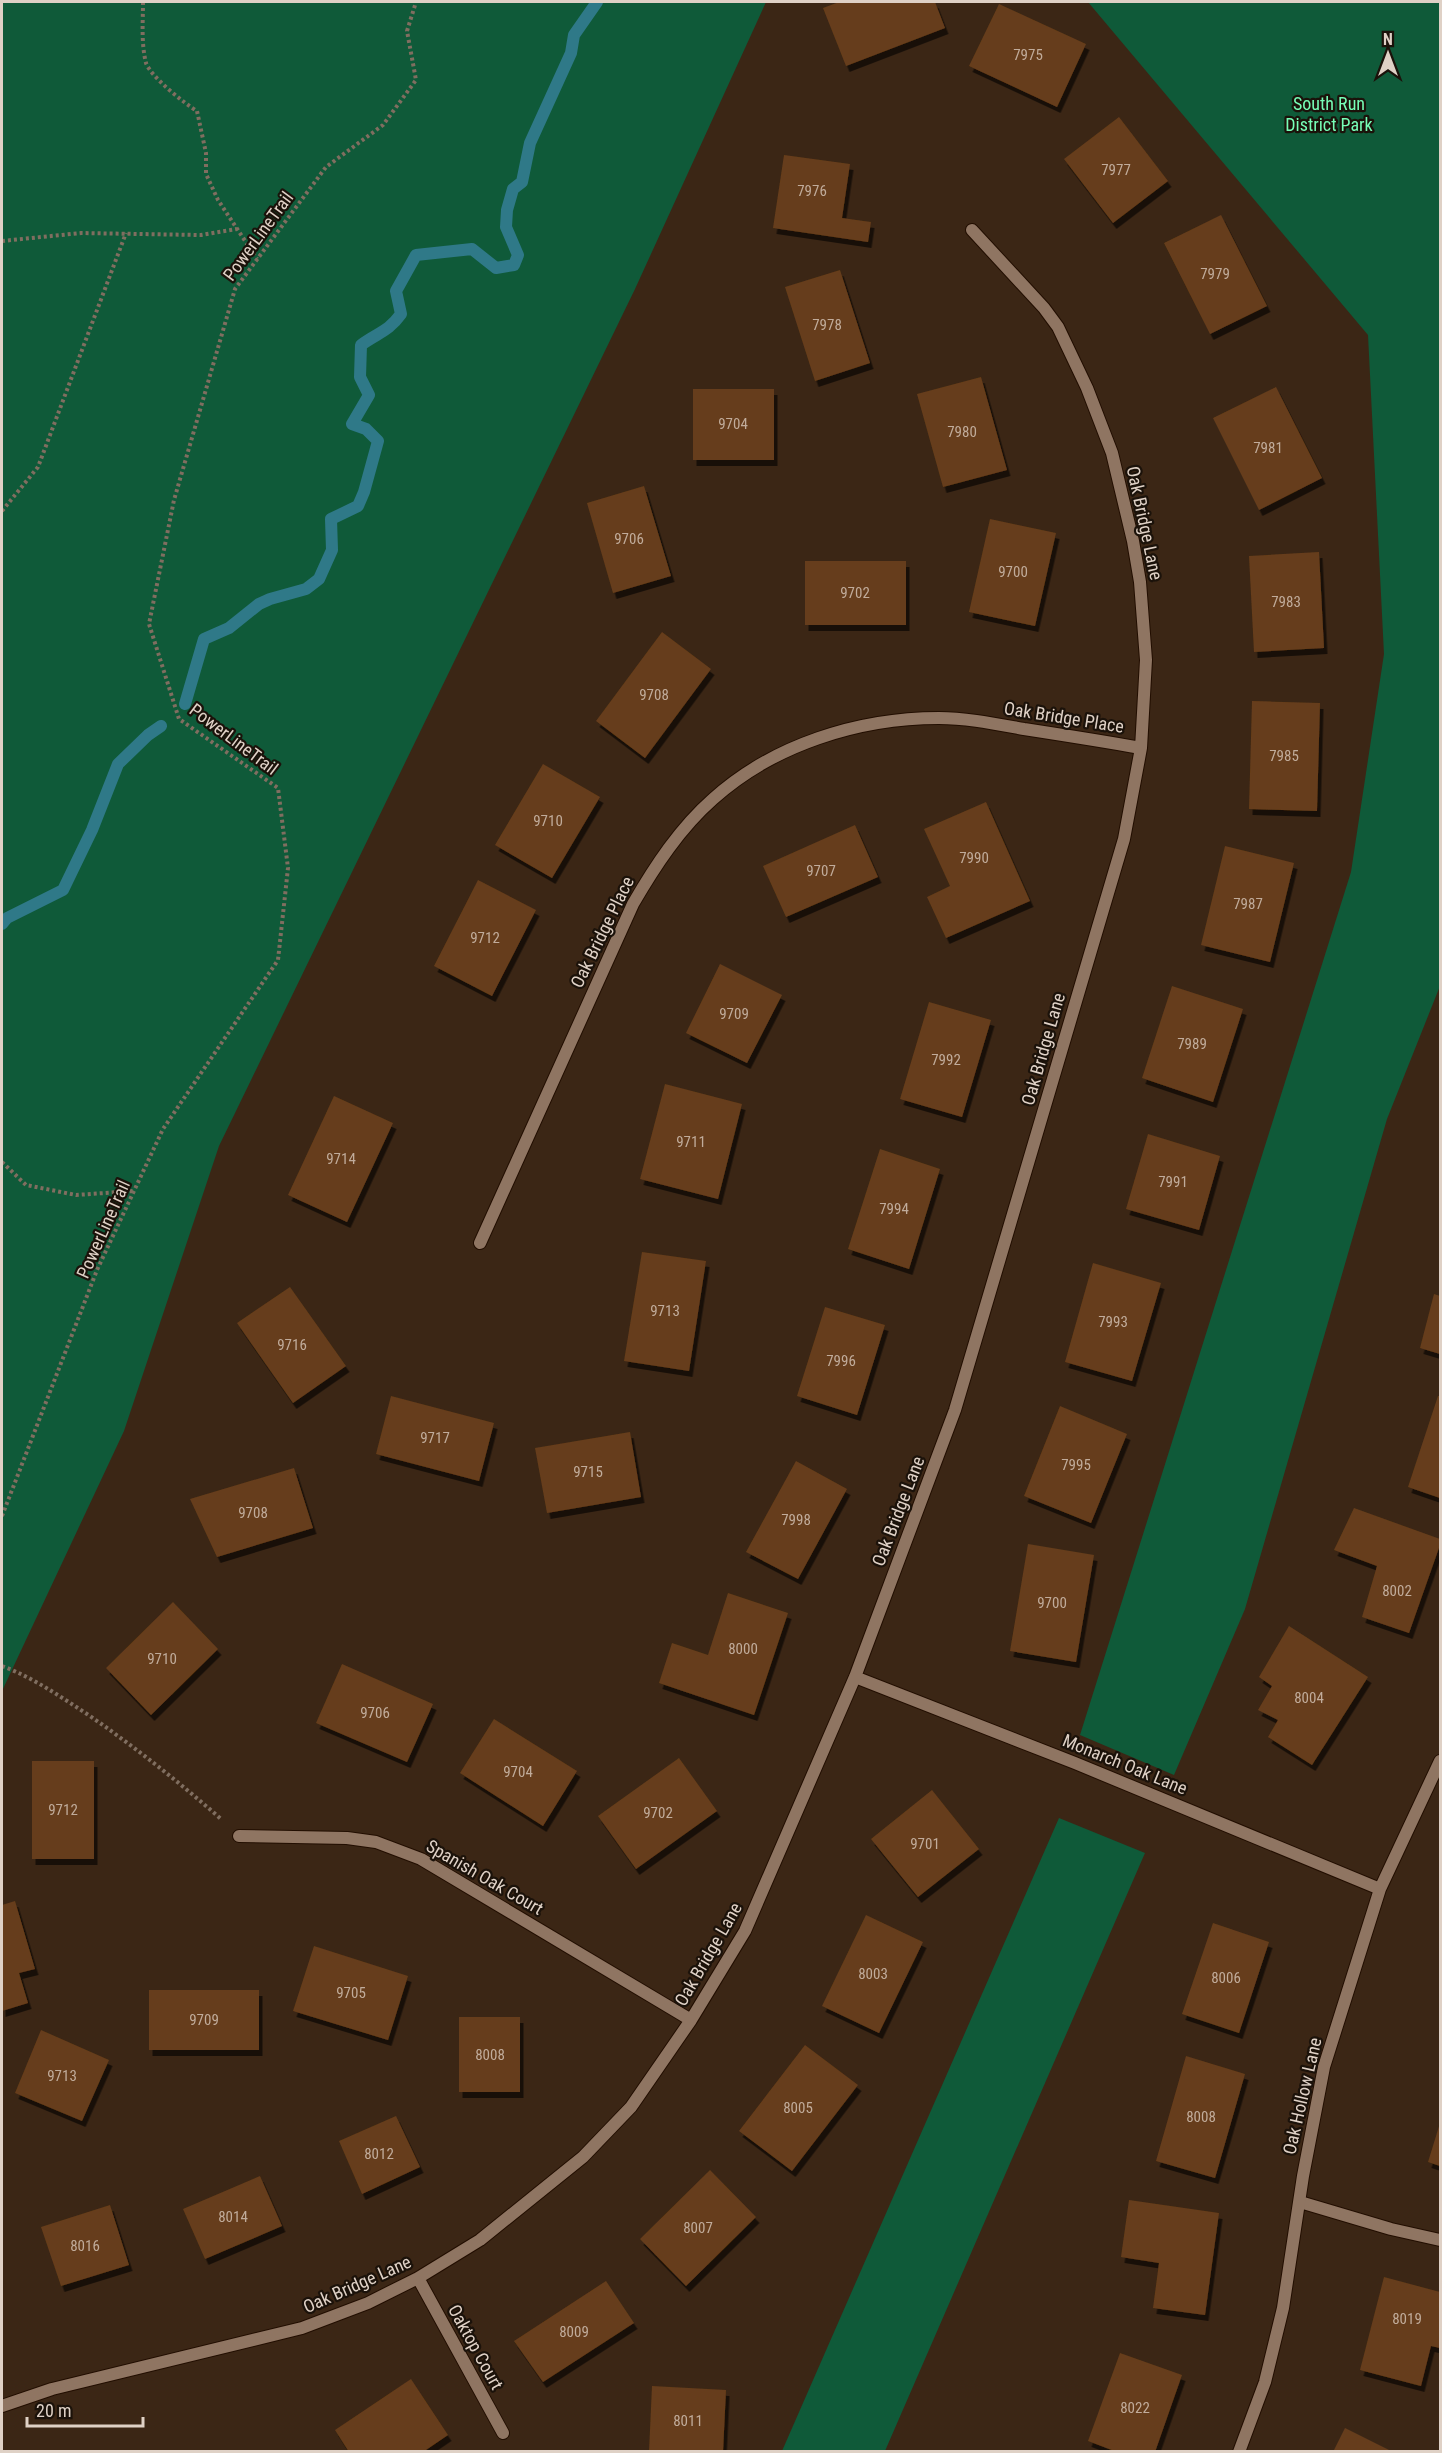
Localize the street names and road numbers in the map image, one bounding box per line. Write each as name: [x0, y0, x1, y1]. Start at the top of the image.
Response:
street label: PowerLineTrail: [219, 187, 297, 285]
street label: Oak Bridge Lane: [1123, 464, 1167, 582]
street label: Oak Bridge Place: [1003, 697, 1125, 737]
street label: PowerLineTrail: [186, 699, 282, 779]
street label: Oak Bridge Place: [566, 873, 638, 991]
street label: Oak Bridge Lane: [1017, 990, 1069, 1108]
street label: PowerLineTrail: [72, 1177, 134, 1281]
street label: Oak Bridge Lane: [867, 1453, 929, 1569]
street label: Monarch Oak Lane: [1060, 1729, 1190, 1799]
street label: Spanish Oak Court: [423, 1835, 547, 1919]
street label: Oak Bridge Lane: [670, 1899, 746, 2009]
street label: Oak Hollow Lane: [1278, 2035, 1326, 2157]
street label: Oak Bridge Lane: [300, 2251, 414, 2317]
street label: Oaktop Court: [444, 2301, 508, 2393]

